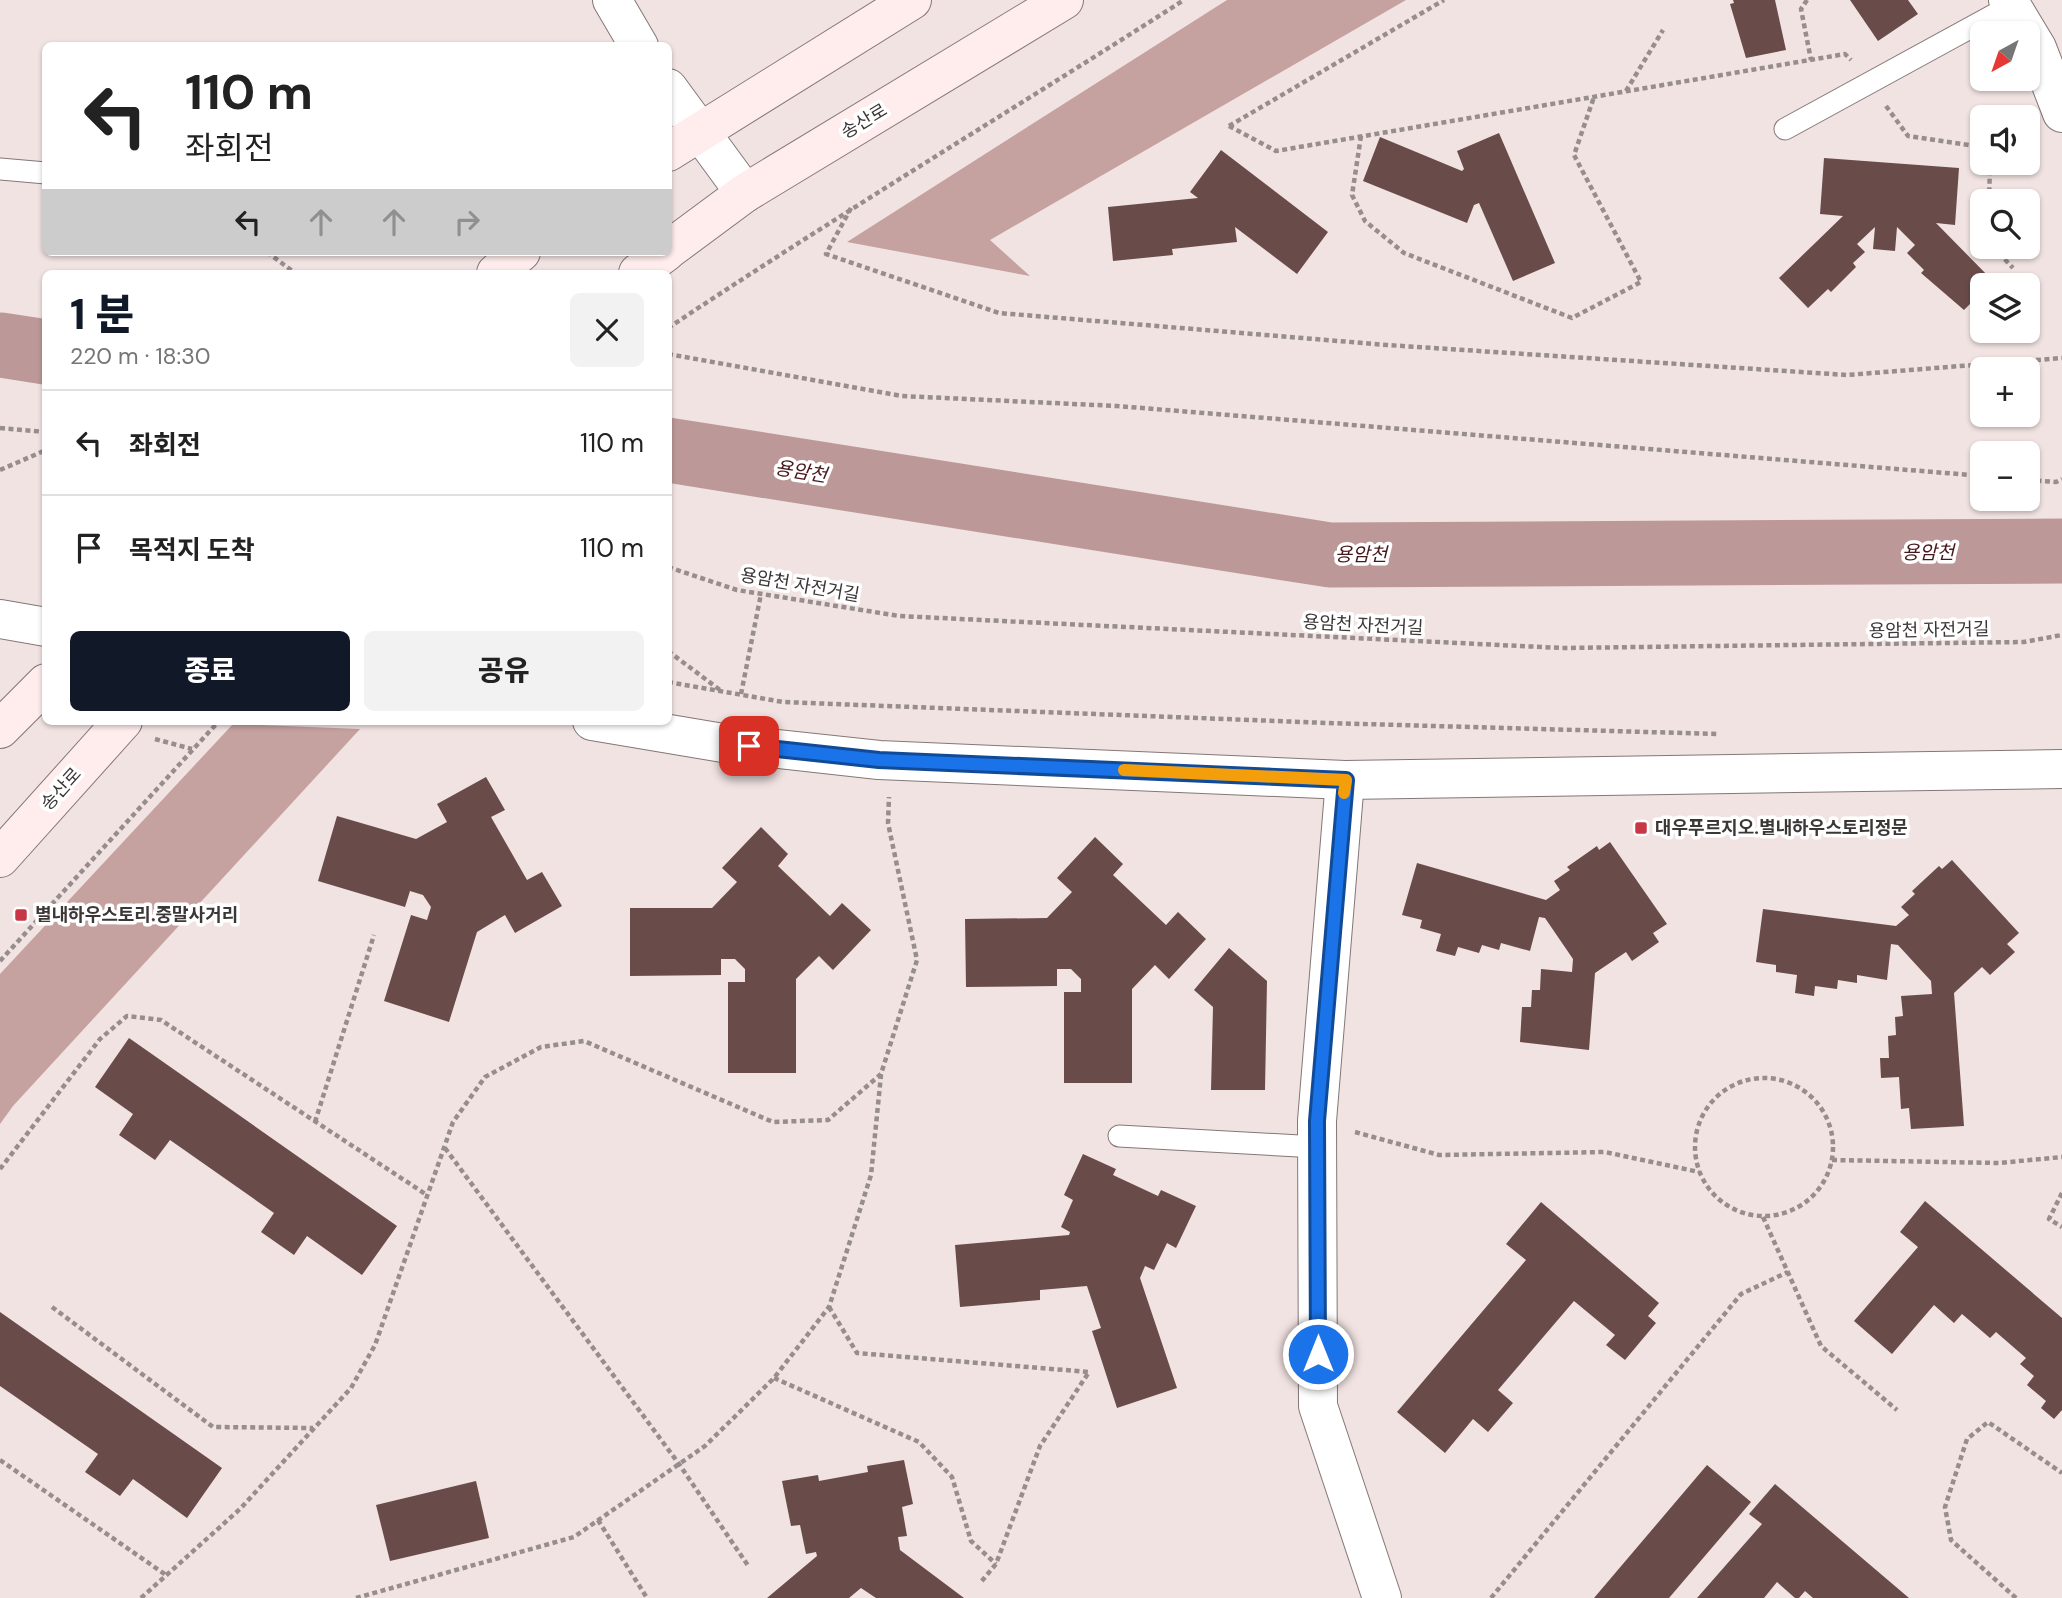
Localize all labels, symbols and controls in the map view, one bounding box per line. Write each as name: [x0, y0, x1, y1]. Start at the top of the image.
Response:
north arrow: [1970, 21, 2040, 91]
map controls: [1970, 21, 2040, 511]
text: 110 m: [185, 60, 313, 124]
icon: left: [70, 70, 161, 161]
street label: 송산로: [837, 98, 891, 144]
button: sound: [1970, 105, 2040, 175]
text: 좌회전: [185, 127, 273, 169]
button: search: [1970, 189, 2040, 259]
icon: left: [229, 203, 267, 241]
icon: ahead: [302, 203, 340, 241]
icon: ahead: [375, 203, 413, 241]
icon: right: [448, 203, 486, 241]
button: layers: [1970, 273, 2040, 343]
text: 1 분: [70, 287, 134, 342]
button: close: [570, 293, 644, 367]
text: 220 m · 18:30: [70, 341, 211, 371]
button: +: [1970, 357, 2040, 427]
icon: left: [70, 424, 108, 462]
text: 110 m: [580, 426, 644, 460]
text: 좌회전: [129, 428, 201, 462]
button: −: [1970, 441, 2040, 511]
water label: 용암천: [773, 455, 830, 488]
icon: arrive: [70, 529, 108, 567]
text: 110 m: [580, 531, 644, 565]
text: 목적지 도착: [129, 533, 255, 567]
water label: 용암천: [1902, 540, 1956, 565]
water label: 용암천: [1335, 542, 1389, 567]
street label: 용암천 자전거길: [738, 563, 862, 607]
street label: 용암천 자전거길: [1302, 610, 1424, 640]
street label: 용암천 자전거길: [1868, 617, 1990, 643]
button: 종료: [70, 631, 350, 711]
button: 공유: [364, 631, 644, 711]
pin: [719, 716, 779, 776]
icon: arrive: [730, 727, 768, 765]
street label: 송산로: [35, 763, 87, 815]
place label: 대우푸르지오.별내하우스토리정문: [1655, 816, 1908, 840]
marker: 대우푸르지오.별내하우스토리정문: [1633, 820, 1649, 836]
place label: 별내하우스토리.중말사거리: [35, 903, 238, 927]
marker: 별내하우스토리.중말사거리: [13, 907, 29, 923]
position arrow: [1281, 1317, 1355, 1391]

